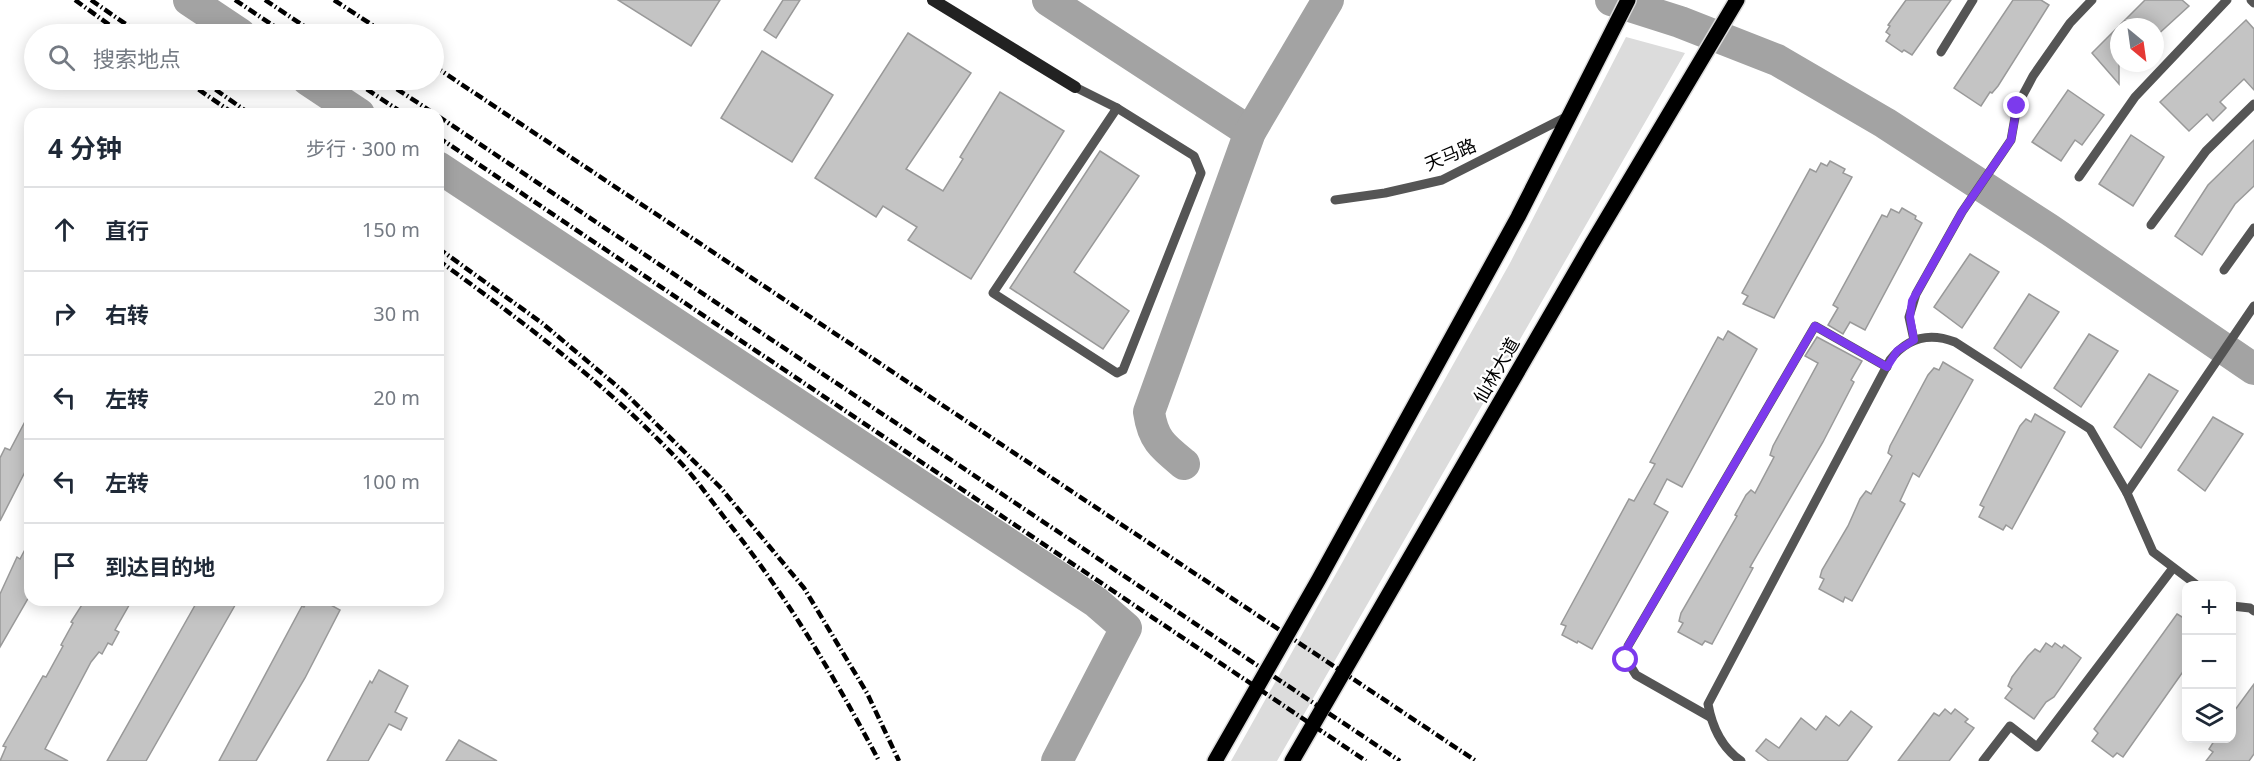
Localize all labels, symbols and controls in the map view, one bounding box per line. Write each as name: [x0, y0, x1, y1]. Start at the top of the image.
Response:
north arrow: [2110, 18, 2164, 72]
search box: [24, 24, 444, 90]
icon: search: [45, 41, 78, 74]
text: 搜索地点: [93, 43, 181, 73]
route end: [2003, 92, 2029, 118]
text: 4 分钟: [48, 130, 122, 166]
street label: 天马路: [1420, 132, 1480, 176]
text: 步行 · 300 m: [306, 135, 420, 162]
icon: ahead: [48, 213, 81, 246]
text: 直行: [105, 215, 149, 245]
text: 150 m: [362, 216, 420, 243]
icon: right: [48, 297, 81, 330]
text: 右转: [105, 299, 149, 329]
text: 30 m: [373, 300, 420, 327]
street label: 仙林大道: [1468, 333, 1524, 407]
icon: left: [48, 381, 81, 414]
text: 左转: [105, 383, 149, 413]
text: 20 m: [373, 384, 420, 411]
icon: left: [48, 465, 81, 498]
text: 左转: [105, 467, 149, 497]
text: 100 m: [362, 468, 420, 495]
icon: arrive: [48, 549, 81, 582]
text: 到达目的地: [105, 551, 215, 581]
map controls: [2182, 581, 2236, 743]
button: +: [2182, 581, 2236, 635]
button: −: [2182, 635, 2236, 689]
route start: [1612, 646, 1638, 672]
button: layers: [2182, 689, 2236, 743]

